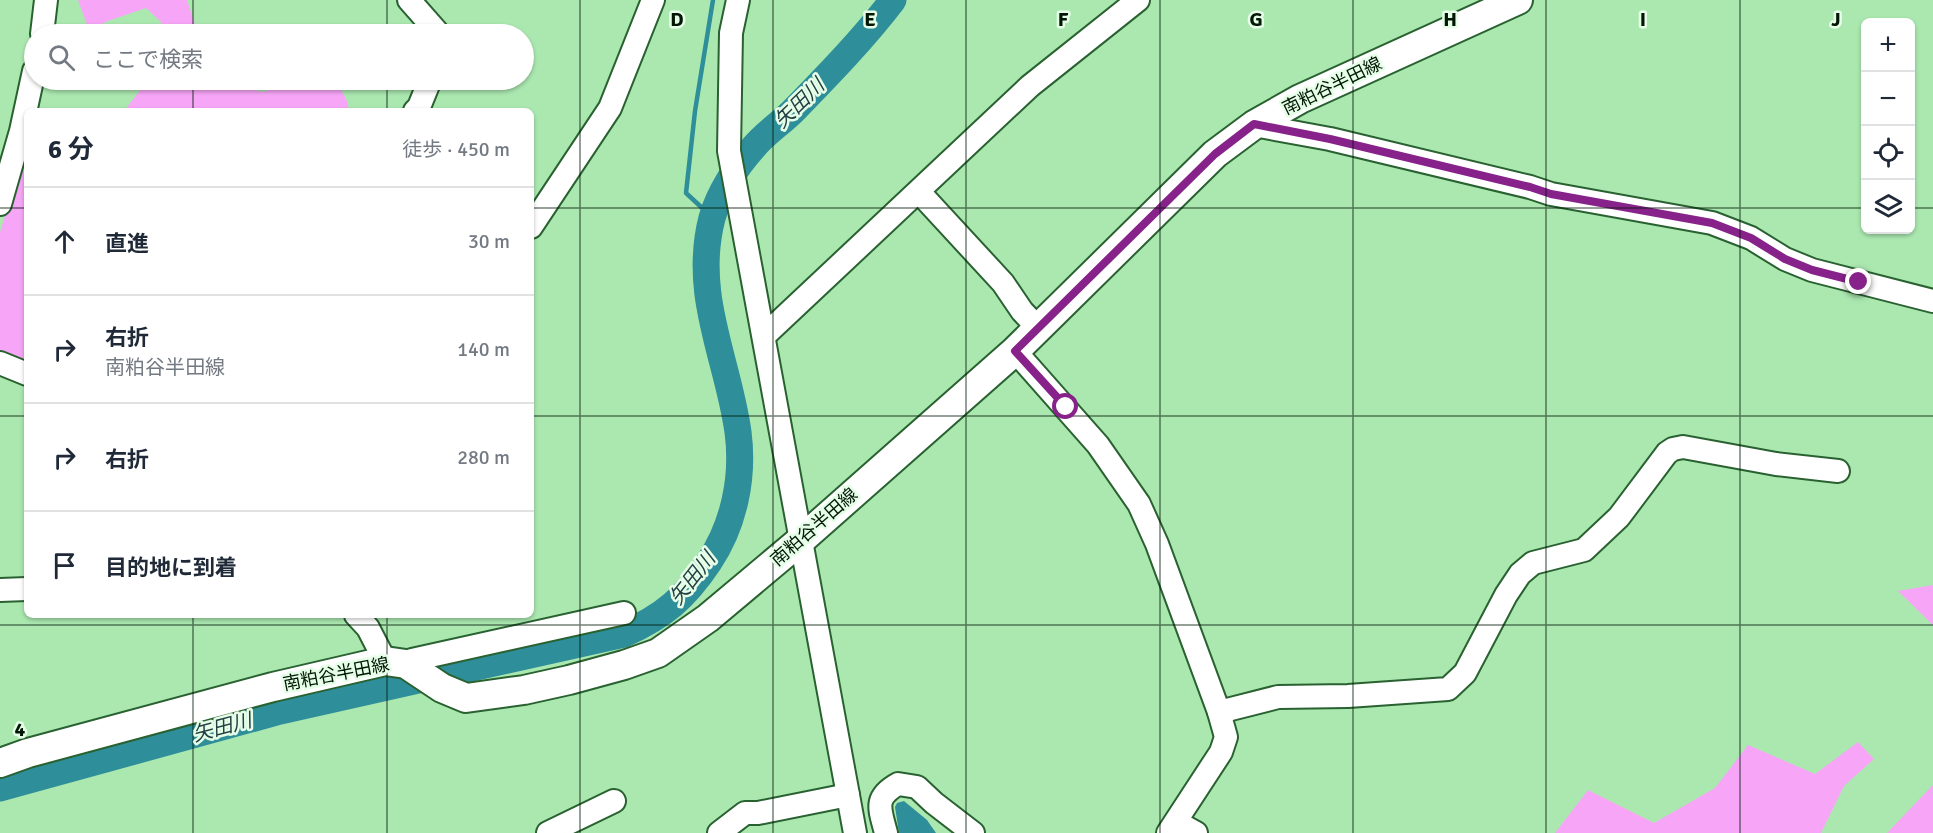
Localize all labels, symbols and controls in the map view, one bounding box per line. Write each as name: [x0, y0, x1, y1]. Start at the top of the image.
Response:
text: D: [670, 7, 684, 32]
text: E: [864, 7, 876, 32]
text: F: [1058, 7, 1069, 32]
text: G: [1249, 7, 1263, 32]
text: H: [1443, 7, 1457, 32]
text: I: [1640, 7, 1646, 32]
text: J: [1831, 7, 1841, 32]
map controls: [1861, 18, 1915, 234]
button: +: [1861, 18, 1915, 72]
search box: [24, 24, 534, 90]
icon: search: [45, 41, 78, 74]
text: ここで検索: [93, 46, 203, 73]
street label: 南粕谷半田線: [1279, 52, 1385, 120]
water label: 矢田川: [769, 72, 831, 133]
button: −: [1861, 72, 1915, 126]
button: locate: [1861, 126, 1915, 180]
text: 6 分: [48, 134, 94, 166]
text: 徒歩 · 450 m: [402, 137, 510, 162]
button: layers: [1861, 180, 1915, 234]
icon: ahead: [48, 225, 81, 258]
text: 30 m: [468, 229, 510, 254]
text: 直進: [105, 230, 149, 257]
route end: [1845, 268, 1871, 294]
text: 右折: [105, 324, 149, 351]
icon: right: [48, 333, 81, 366]
text: 140 m: [457, 337, 510, 362]
text: 南粕谷半田線: [105, 355, 225, 380]
route start: [1052, 393, 1078, 419]
icon: right: [48, 441, 81, 474]
text: 280 m: [457, 445, 510, 470]
text: 右折: [105, 446, 149, 473]
street label: 南粕谷半田線: [766, 483, 862, 571]
water label: 矢田川: [664, 545, 722, 610]
icon: arrive: [48, 549, 81, 582]
text: 目的地に到着: [105, 554, 237, 581]
street label: 南粕谷半田線: [281, 653, 391, 695]
water label: 矢田川: [190, 707, 256, 747]
text: 4: [15, 717, 26, 742]

